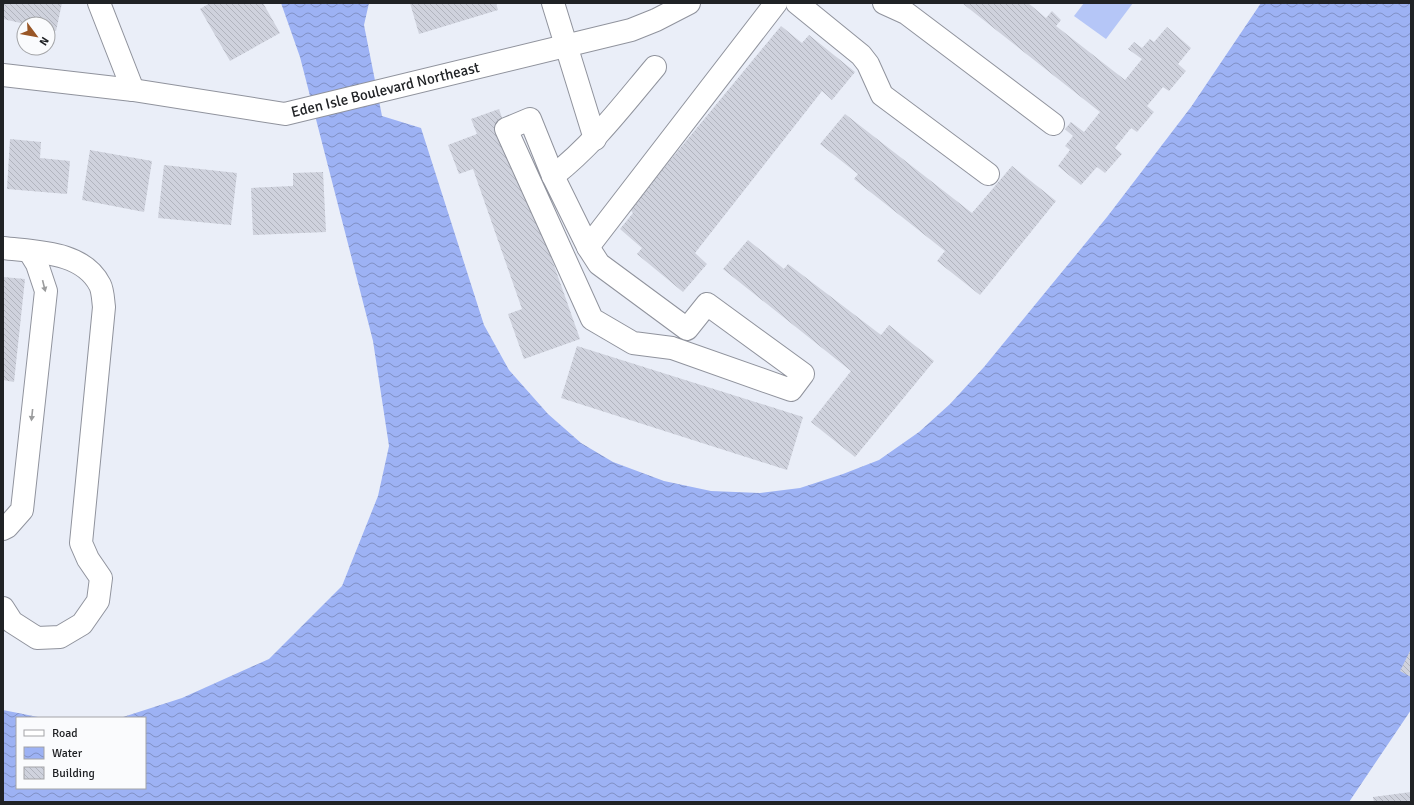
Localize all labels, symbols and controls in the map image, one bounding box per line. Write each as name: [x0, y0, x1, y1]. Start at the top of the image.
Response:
north arrow: [16, 16, 56, 56]
text: N: [37, 34, 52, 48]
street label: Eden Isle Boulevard Northeast: [289, 58, 481, 121]
one-way arrow: [41, 281, 47, 293]
one-way arrow: [29, 409, 36, 421]
legend: [16, 717, 146, 789]
text: Road: [52, 726, 78, 741]
text: Water: [52, 746, 83, 761]
text: Building: [52, 766, 95, 781]

